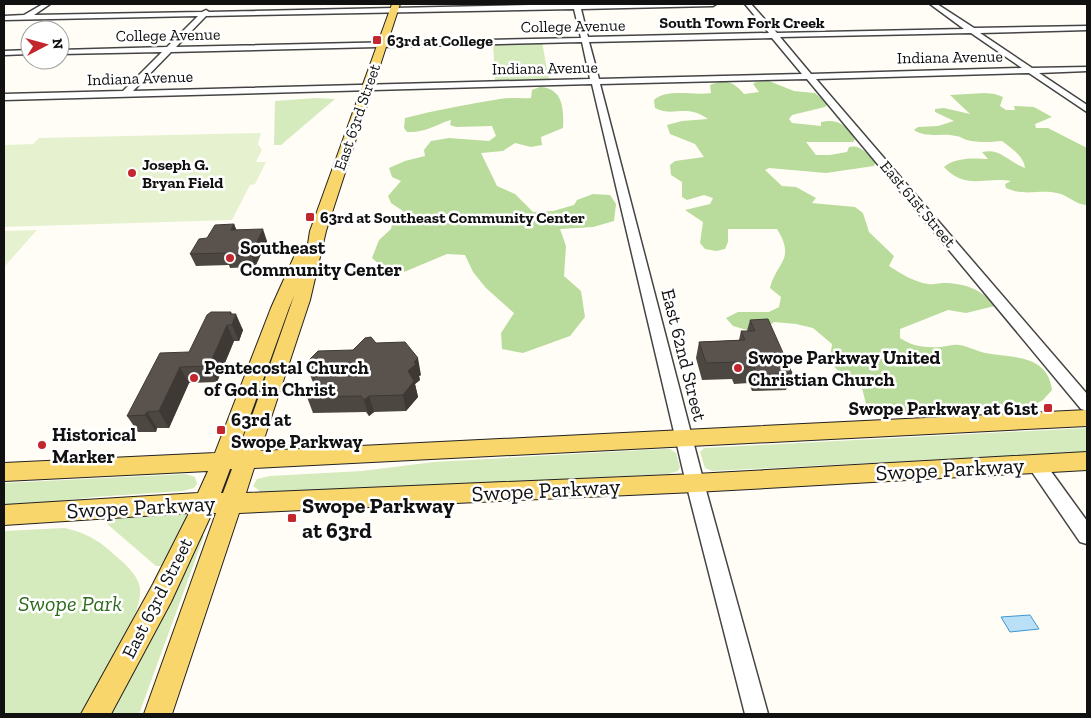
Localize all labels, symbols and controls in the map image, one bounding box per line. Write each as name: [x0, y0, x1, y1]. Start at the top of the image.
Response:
district label: South Town Fork Creek: [659, 13, 825, 32]
street label: College Avenue: [520, 16, 626, 36]
north arrow: [20, 20, 70, 70]
street label: College Avenue: [115, 25, 221, 45]
place label: 63rd at College: [387, 31, 493, 50]
marker: 63rd at College: [371, 34, 383, 46]
text: N: [48, 38, 66, 50]
street label: Indiana Avenue: [897, 47, 1003, 67]
street label: Indiana Avenue: [492, 58, 598, 78]
street label: East 63rd Street: [330, 61, 384, 173]
street label: Indiana Avenue: [87, 67, 193, 89]
place label: Joseph G. Bryan Field: [142, 155, 223, 192]
street label: East 61st Street: [876, 157, 960, 251]
marker: Joseph G. Bryan Field: [126, 167, 138, 179]
place label: 63rd at Southeast Community Center: [320, 208, 585, 227]
marker: 63rd at Southeast Community Center: [304, 211, 316, 223]
place label: Southeast Community Center: [240, 236, 403, 281]
marker: Southeast Community Center: [224, 252, 236, 264]
street label: East 62nd Street: [656, 286, 712, 424]
place label: Swope Parkway United Christian Church: [748, 346, 940, 391]
place label: Pentecostal Church of God in Christ: [204, 356, 369, 401]
marker: Swope Parkway United Christian Church: [732, 362, 744, 374]
marker: Pentecostal Church of God in Christ: [188, 372, 200, 384]
place label: Swope Parkway at 61st: [848, 397, 1038, 420]
marker: Swope Parkway at 61st: [1042, 402, 1054, 414]
place label: 63rd at Swope Parkway: [231, 408, 363, 453]
place label: Historical Marker: [52, 423, 137, 468]
marker: 63rd at Swope Parkway: [215, 424, 227, 436]
marker: Historical Marker: [36, 439, 48, 451]
street label: Swope Parkway: [875, 452, 1026, 486]
street label: Swope Parkway: [471, 473, 622, 507]
street label: Swope Parkway: [66, 490, 217, 524]
place label: Swope Parkway at 63rd: [302, 492, 455, 544]
marker: Swope Parkway at 63rd: [286, 512, 298, 524]
street label: East 63rd Street: [117, 534, 197, 662]
park label: Swope Park: [18, 590, 122, 617]

